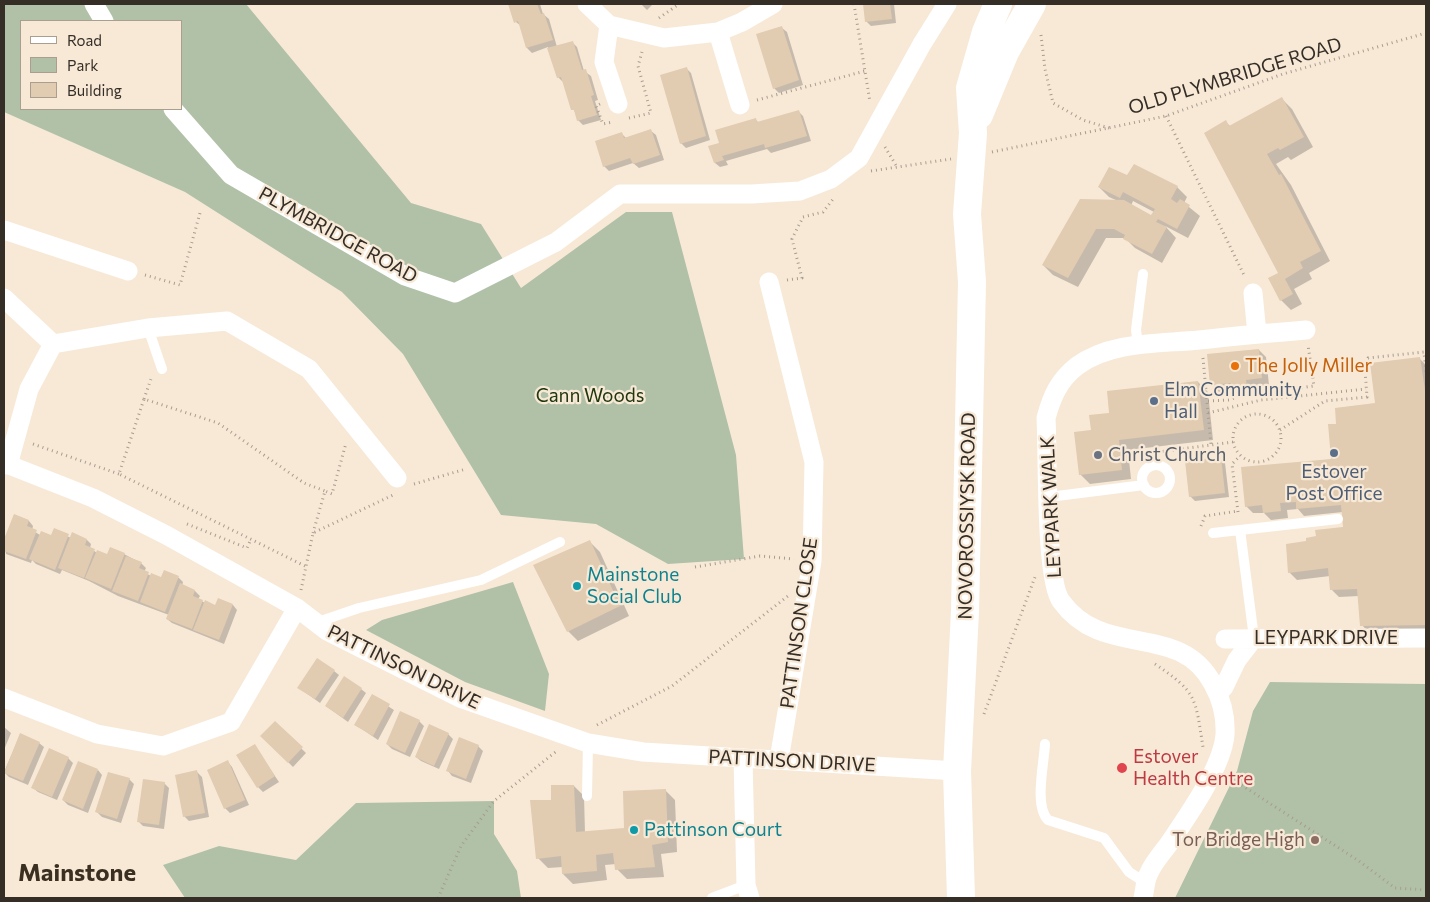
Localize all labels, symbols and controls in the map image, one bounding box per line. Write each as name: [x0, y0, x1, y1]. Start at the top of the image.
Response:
legend: [20, 20, 182, 110]
text: Road: [67, 31, 102, 49]
street label: OLD PLYMBRIDGE ROAD: [1126, 33, 1344, 119]
text: Park: [67, 56, 98, 74]
text: Building: [67, 81, 122, 99]
street label: PLYMBRIDGE ROAD: [255, 182, 421, 288]
place label: The Jolly Miller: [1245, 355, 1372, 377]
marker: The Jolly Miller: [1229, 360, 1241, 372]
place label: Elm Community Hall: [1164, 379, 1302, 423]
park label: Cann Woods: [536, 385, 644, 407]
marker: Elm Community Hall: [1148, 395, 1160, 407]
street label: NOVOROSSIYSK ROAD: [954, 412, 980, 620]
street label: LEYPARK WALK: [1036, 435, 1066, 579]
place label: Christ Church: [1108, 444, 1226, 466]
marker: Estover Post Office: [1328, 447, 1340, 459]
marker: Christ Church: [1092, 449, 1104, 461]
place label: Estover Post Office: [1285, 461, 1383, 505]
street label: PATTINSON CLOSE: [776, 536, 822, 710]
place label: Mainstone Social Club: [587, 564, 682, 608]
marker: Mainstone Social Club: [571, 580, 583, 592]
street label: PATTINSON DRIVE: [324, 620, 484, 714]
street label: LEYPARK DRIVE: [1254, 627, 1398, 649]
street label: PATTINSON DRIVE: [708, 745, 876, 777]
place label: Estover Health Centre: [1133, 746, 1253, 790]
marker: Estover Health Centre: [1115, 761, 1129, 775]
place label: Pattinson Court: [644, 819, 782, 841]
marker: Pattinson Court: [628, 824, 640, 836]
place label: Tor Bridge High: [1172, 829, 1305, 851]
marker: Tor Bridge High: [1309, 834, 1321, 846]
district label: Mainstone: [18, 859, 136, 887]

